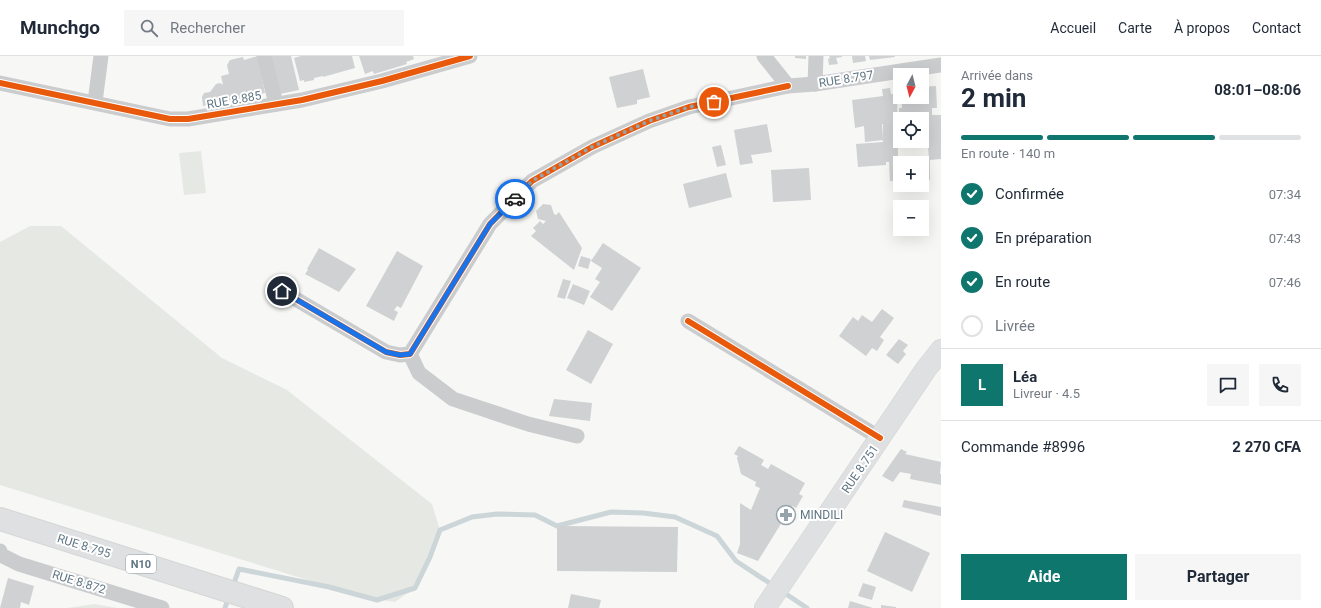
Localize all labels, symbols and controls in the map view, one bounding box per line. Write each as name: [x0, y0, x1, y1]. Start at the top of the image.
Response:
search box: [124, 10, 404, 46]
text: Munchgo: [20, 16, 100, 39]
icon: search: [138, 17, 160, 39]
text: Rechercher: [170, 19, 245, 37]
text: Accueil: [1050, 20, 1096, 36]
text: Carte: [1118, 20, 1152, 36]
text: À propos: [1174, 20, 1230, 36]
text: Contact: [1252, 20, 1301, 36]
street label: RUE 8.797: [818, 68, 875, 90]
north arrow: [893, 68, 929, 104]
map controls: [893, 68, 929, 236]
text: Arrivée dans: [961, 68, 1033, 83]
text: 08:01–08:06: [1214, 81, 1301, 99]
text: 2 min: [961, 83, 1026, 113]
pin: [697, 85, 731, 119]
street label: RUE 8.885: [206, 88, 263, 112]
icon: bag: [703, 91, 725, 113]
button: locate: [893, 112, 929, 148]
text: En route · 140 m: [961, 146, 1055, 161]
button: +: [893, 156, 929, 192]
courier: [495, 179, 535, 219]
icon: check: [961, 183, 983, 205]
text: Confirmée: [995, 185, 1064, 203]
text: 07:34: [1269, 187, 1301, 202]
icon: car: [504, 188, 526, 210]
button: −: [893, 200, 929, 236]
icon: check: [961, 227, 983, 249]
text: En préparation: [995, 229, 1092, 247]
text: 07:43: [1269, 231, 1301, 246]
icon: check: [961, 271, 983, 293]
text: En route: [995, 273, 1050, 291]
pin: [265, 274, 299, 308]
text: 07:46: [1269, 275, 1301, 290]
icon: home: [271, 280, 293, 302]
text: Livrée: [995, 317, 1035, 335]
button: chat: [1207, 364, 1249, 406]
button: phone: [1259, 364, 1301, 406]
text: Léa: [1013, 368, 1037, 386]
text: L: [978, 376, 986, 394]
text: Livreur · 4.5: [1013, 386, 1080, 401]
text: Commande #8996: [961, 438, 1085, 456]
text: 2 270 CFA: [1232, 438, 1301, 456]
street label: RUE 8.751: [839, 442, 881, 496]
pharmacy icon: MINDILI: [775, 504, 797, 526]
place label: MINDILI: [800, 508, 843, 522]
street label: RUE 8.795: [56, 531, 113, 561]
button: Aide: [961, 554, 1127, 600]
button: Partager: [1135, 554, 1301, 600]
road number: N10: [126, 555, 156, 573]
street label: RUE 8.872: [51, 567, 108, 597]

